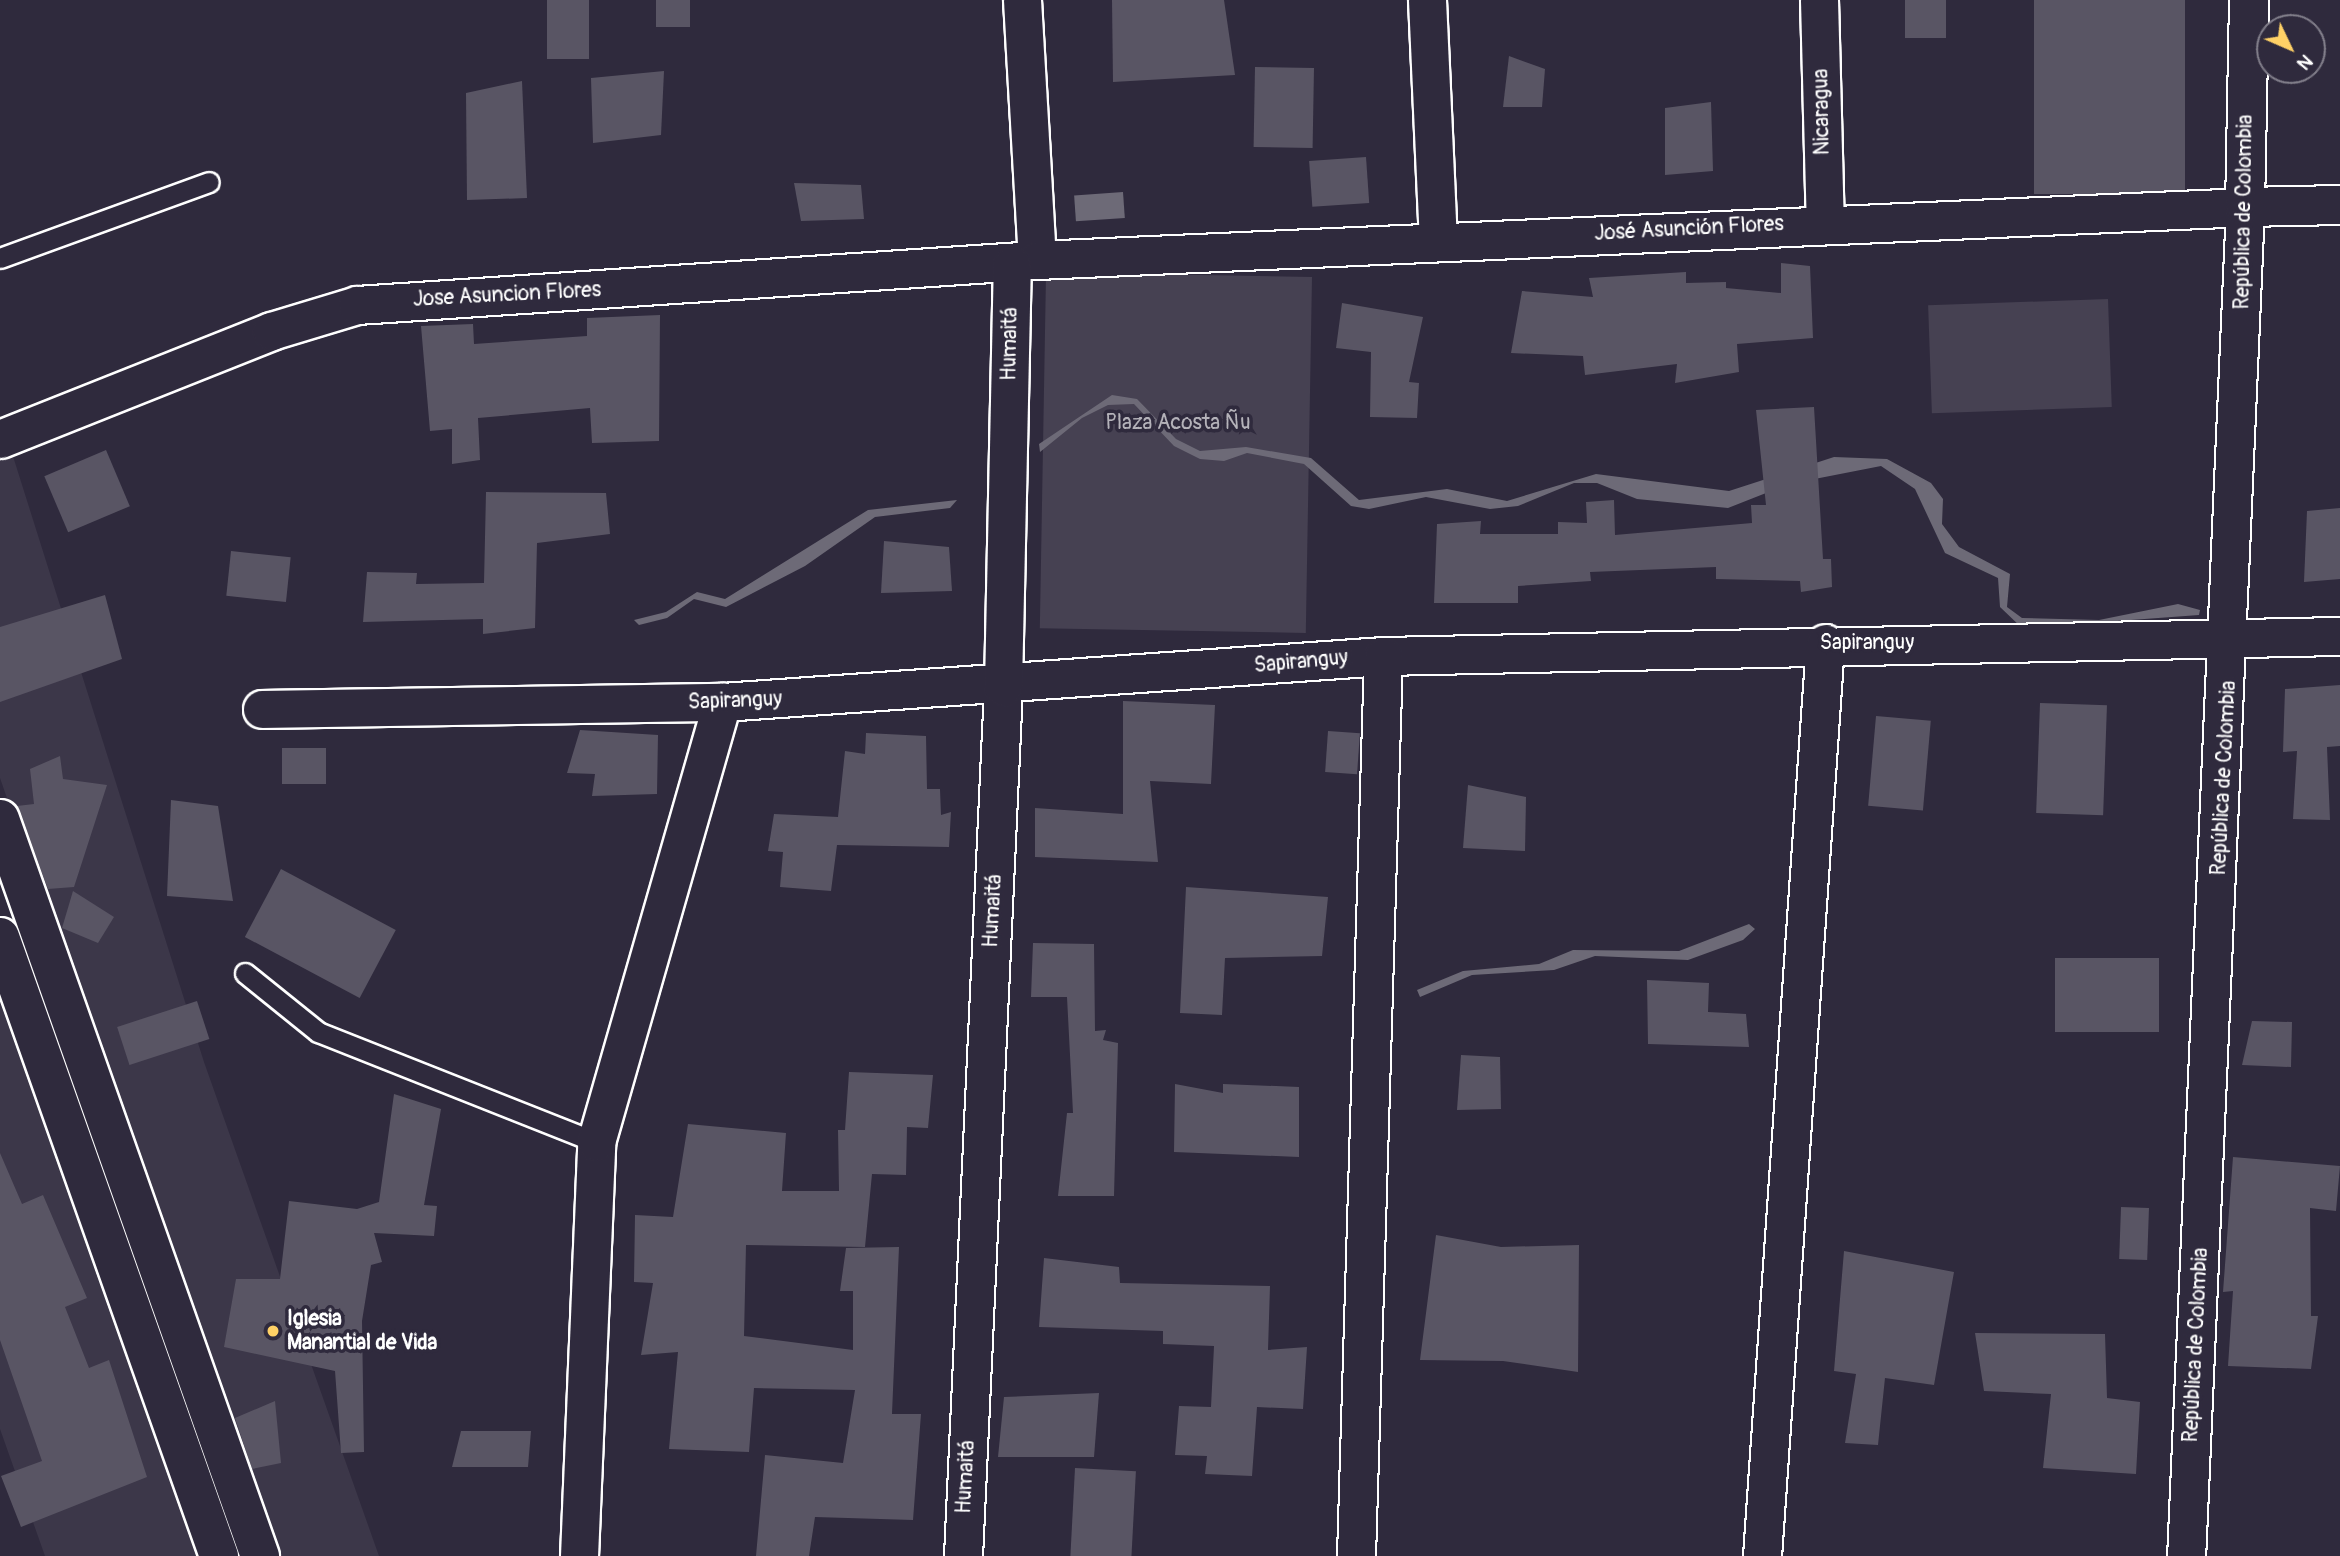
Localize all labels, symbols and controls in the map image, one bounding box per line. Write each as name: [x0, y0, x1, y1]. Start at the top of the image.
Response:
north arrow: [2256, 14, 2326, 84]
text: N: [2292, 49, 2318, 75]
street label: Nicaragua: [1809, 69, 1835, 155]
street label: República de Colombia: [2230, 114, 2258, 310]
street label: José Asunción Flores: [1594, 211, 1784, 247]
street label: Jose Asuncion Flores: [412, 277, 602, 313]
street label: Humaitá: [997, 307, 1023, 381]
park label: Plaza Acosta Ñu: [1105, 410, 1251, 436]
street label: Sapiranguy: [1820, 630, 1914, 656]
street label: Sapiranguy: [1253, 645, 1349, 679]
street label: República de Colombia: [2206, 680, 2242, 876]
street label: Sapiranguy: [687, 687, 783, 715]
street label: Humaitá: [978, 874, 1008, 948]
street label: República de Colombia: [2178, 1247, 2214, 1443]
place label: Iglesia Manantial de Vida: [287, 1306, 437, 1356]
marker: Iglesia Manantial de Vida: [265, 1323, 281, 1339]
street label: Humaitá: [951, 1440, 981, 1514]

